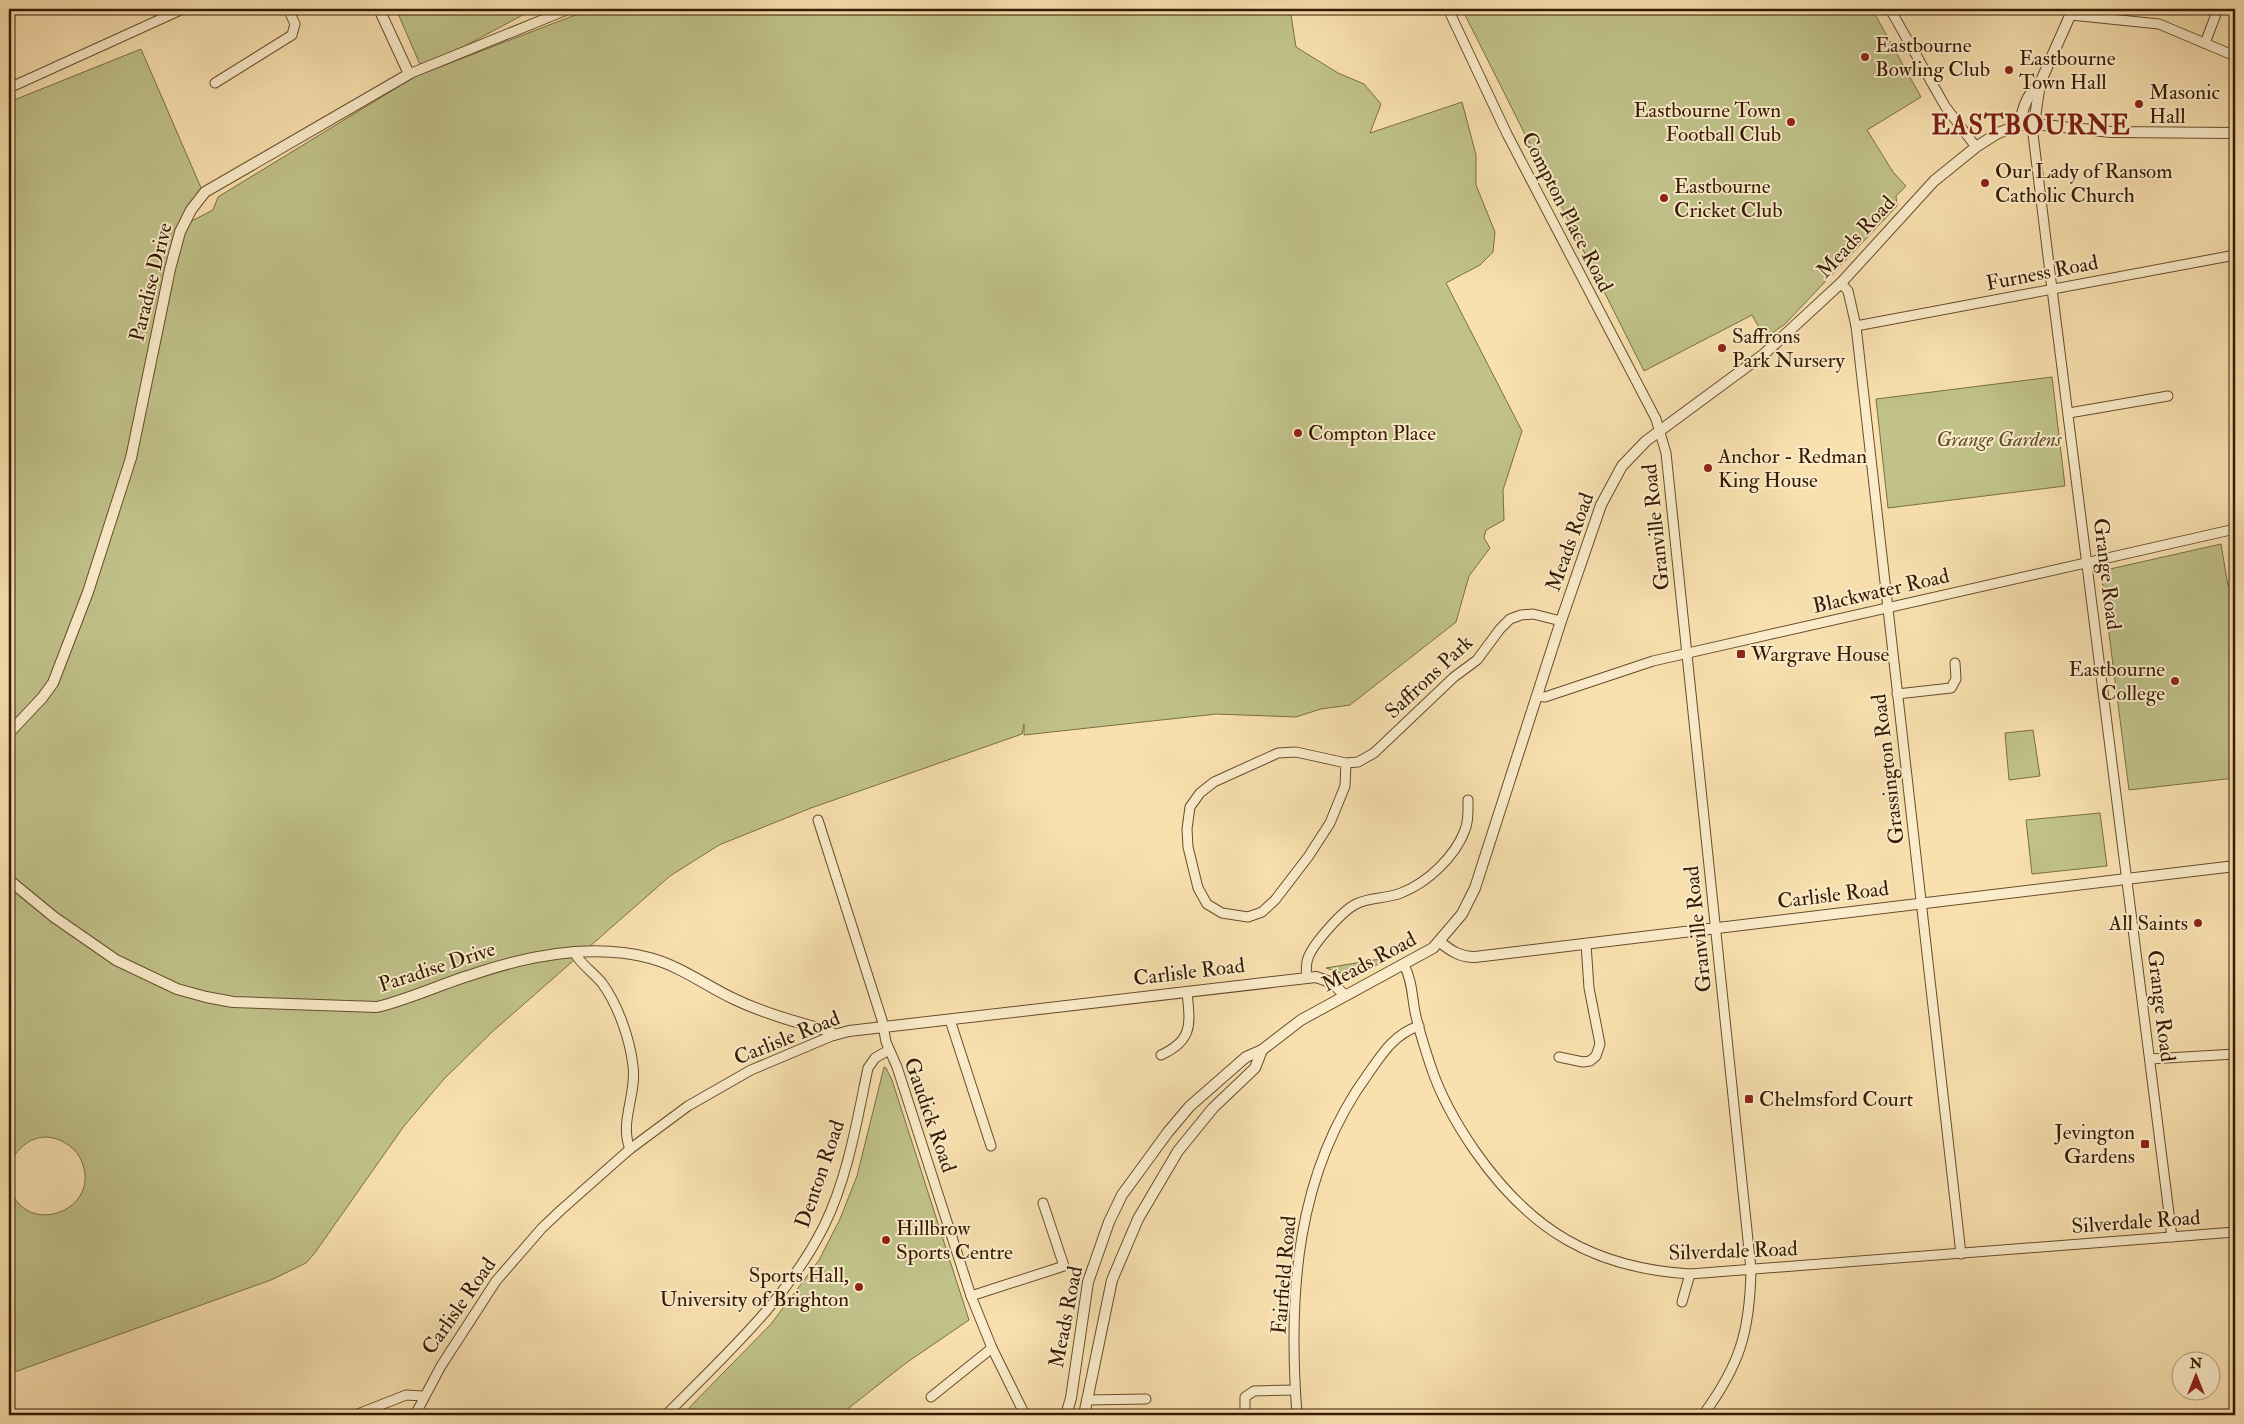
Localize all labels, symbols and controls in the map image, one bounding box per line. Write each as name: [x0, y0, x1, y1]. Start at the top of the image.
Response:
place label: Eastbourne Bowling Club: [1875, 32, 1990, 83]
place label: Eastbourne Town Hall: [2019, 45, 2116, 96]
marker: Eastbourne Bowling Club: [1859, 51, 1871, 63]
marker: Eastbourne Town Hall: [2003, 64, 2015, 76]
place label: Masonic Hall: [2149, 79, 2220, 130]
place label: Eastbourne Town Football Club: [1633, 97, 1781, 148]
marker: Masonic Hall: [2133, 98, 2145, 110]
district label: EASTBOURNE: [1931, 110, 2131, 142]
marker: Eastbourne Town Football Club: [1785, 116, 1797, 128]
street label: Compton Place Road: [1515, 127, 1619, 297]
place label: Our Lady of Ransom Catholic Church: [1995, 158, 2173, 209]
place label: Eastbourne Cricket Club: [1674, 173, 1782, 224]
marker: Our Lady of Ransom Catholic Church: [1979, 177, 1991, 189]
street label: Meads Road: [1811, 190, 1902, 284]
marker: Eastbourne Cricket Club: [1658, 192, 1670, 204]
street label: Paradise Drive: [123, 220, 179, 344]
street label: Furness Road: [1984, 249, 2101, 297]
place label: Saffrons Park Nursery: [1732, 323, 1845, 374]
marker: Saffrons Park Nursery: [1716, 342, 1728, 354]
place label: Compton Place: [1308, 420, 1436, 447]
park label: Grange Gardens: [1936, 426, 2063, 453]
marker: Compton Place: [1292, 427, 1304, 439]
place label: Anchor - Redman King House: [1717, 443, 1867, 494]
street label: Granville Road: [1636, 462, 1676, 592]
marker: Anchor - Redman King House: [1702, 462, 1714, 474]
street label: Meads Road: [1540, 488, 1601, 595]
street label: Grange Road: [2087, 517, 2127, 632]
street label: Blackwater Road: [1810, 562, 1953, 620]
street label: Saffrons Park: [1379, 629, 1479, 725]
place label: Wargrave House: [1750, 641, 1890, 668]
marker: Wargrave House: [1735, 648, 1747, 660]
place label: Eastbourne College: [2069, 656, 2165, 707]
marker: Eastbourne College: [2169, 675, 2181, 687]
street label: Grassington Road: [1865, 692, 1911, 846]
street label: Granville Road: [1678, 864, 1718, 994]
street label: Carlisle Road: [1776, 875, 1891, 915]
place label: All Saints: [2108, 910, 2188, 937]
marker: All Saints: [2192, 917, 2204, 929]
street label: Meads Road: [1317, 926, 1421, 998]
street label: Paradise Drive: [375, 935, 499, 999]
street label: Grange Road: [2141, 949, 2181, 1064]
street label: Carlisle Road: [1132, 952, 1247, 992]
street label: Carlisle Road: [730, 1004, 845, 1072]
street label: Gaudick Road: [898, 1054, 962, 1177]
place label: Chelmsford Court: [1759, 1086, 1913, 1113]
marker: Chelmsford Court: [1743, 1093, 1755, 1105]
street label: Denton Road: [789, 1116, 851, 1232]
place label: Jevington Gardens: [2054, 1119, 2135, 1170]
marker: Jevington Gardens: [2139, 1138, 2151, 1150]
street label: Silverdale Road: [2071, 1204, 2202, 1240]
street label: Fairfield Road: [1265, 1214, 1303, 1335]
place label: Hillbrow Sports Centre: [896, 1215, 1013, 1266]
marker: Hillbrow Sports Centre: [880, 1234, 892, 1246]
street label: Silverdale Road: [1668, 1235, 1799, 1267]
street label: Carlisle Road: [416, 1252, 503, 1360]
place label: Sports Hall, University of Brighton: [660, 1262, 849, 1313]
street label: Meads Road: [1043, 1263, 1089, 1370]
marker: Sports Hall, University of Brighton: [853, 1281, 865, 1293]
north arrow: [2172, 1352, 2222, 1402]
text: N: [2189, 1355, 2203, 1372]

